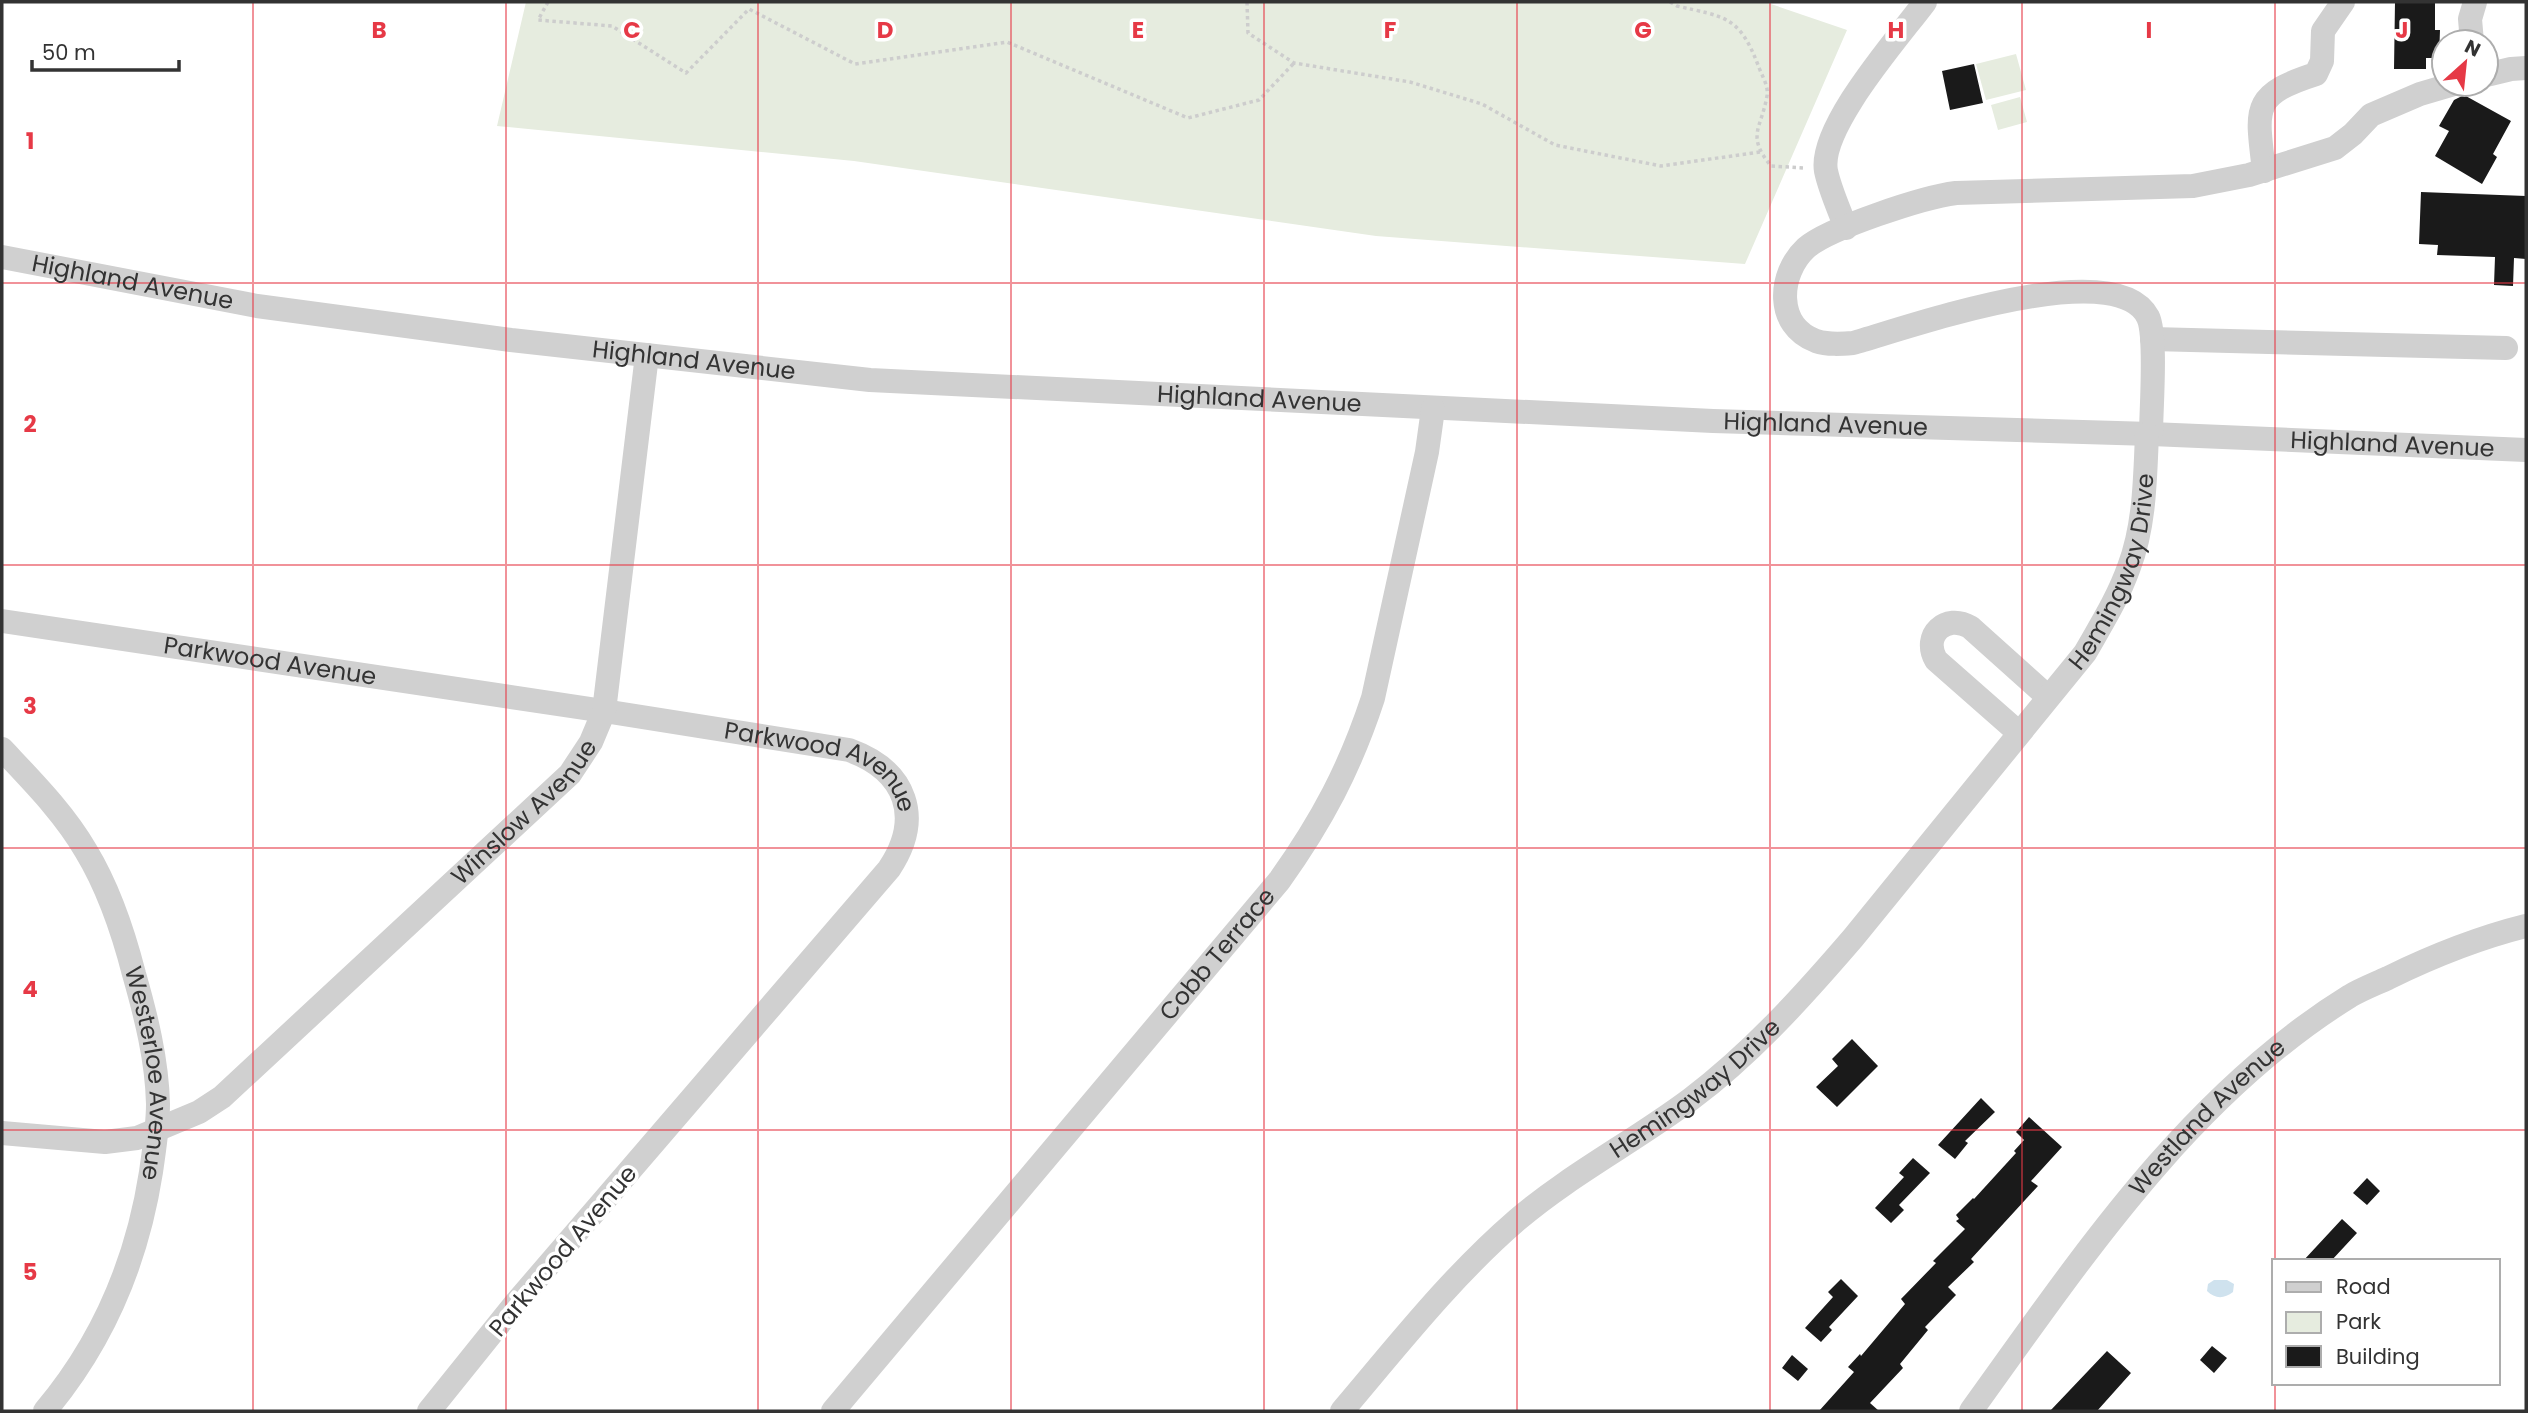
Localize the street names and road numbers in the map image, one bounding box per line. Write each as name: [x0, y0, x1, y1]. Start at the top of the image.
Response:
street label: Highland Avenue: [29, 246, 236, 317]
street label: Highland Avenue: [591, 332, 797, 388]
street label: Highland Avenue: [1156, 377, 1362, 420]
street label: Highland Avenue: [1723, 404, 1929, 443]
street label: Highland Avenue: [2290, 423, 2495, 465]
street label: Hemingway Drive: [2061, 472, 2161, 677]
street label: Parkwood Avenue: [161, 628, 379, 693]
street label: Parkwood Avenue: [722, 713, 923, 815]
street label: Winslow Avenue: [444, 733, 604, 892]
street label: Cobb Terrace: [1151, 880, 1283, 1027]
street label: Westerloe Avenue: [117, 963, 175, 1183]
street label: Hemingway Drive: [1603, 1011, 1788, 1166]
street label: Westland Avenue: [2121, 1031, 2292, 1202]
street label: Parkwood Avenue: [481, 1158, 644, 1343]

